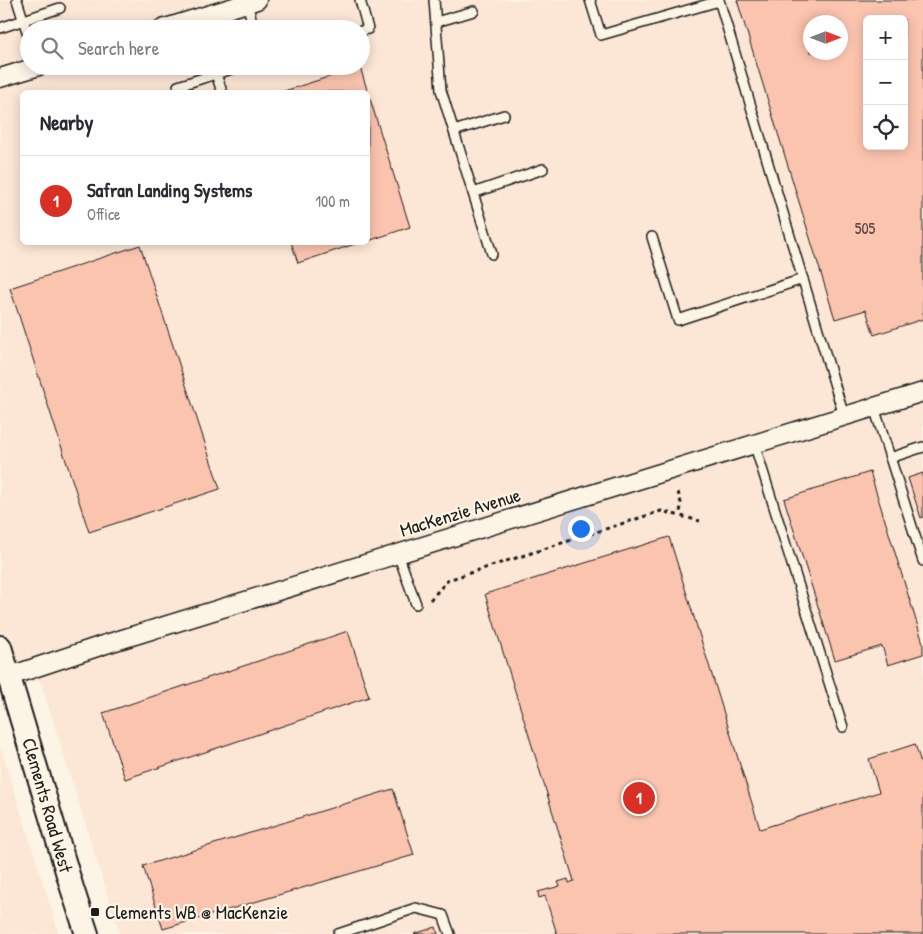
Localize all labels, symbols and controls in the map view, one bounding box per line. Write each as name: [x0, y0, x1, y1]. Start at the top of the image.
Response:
north arrow: [803, 15, 848, 60]
map controls: [863, 15, 908, 150]
button: +: [863, 15, 908, 60]
search box: [20, 20, 370, 75]
icon: search: [38, 34, 66, 62]
text: Search here: [78, 35, 159, 61]
button: −: [863, 60, 908, 105]
button: locate: [863, 105, 908, 150]
text: Nearby: [40, 108, 93, 137]
text: Safran Landing Systems: [87, 177, 252, 203]
text: 1: [53, 190, 59, 212]
text: 100 m: [315, 190, 350, 212]
text: Office: [87, 203, 120, 225]
house number: 505: [855, 217, 876, 239]
street label: MacKenzie Avenue: [397, 481, 524, 543]
your location: [568, 516, 594, 542]
street label: Clements Road West: [16, 735, 80, 876]
pin: 1: [623, 779, 655, 817]
place label: Clements WB @ MacKenzie: [105, 899, 288, 925]
marker: Clements WB @ MacKenzie: [89, 906, 101, 918]

